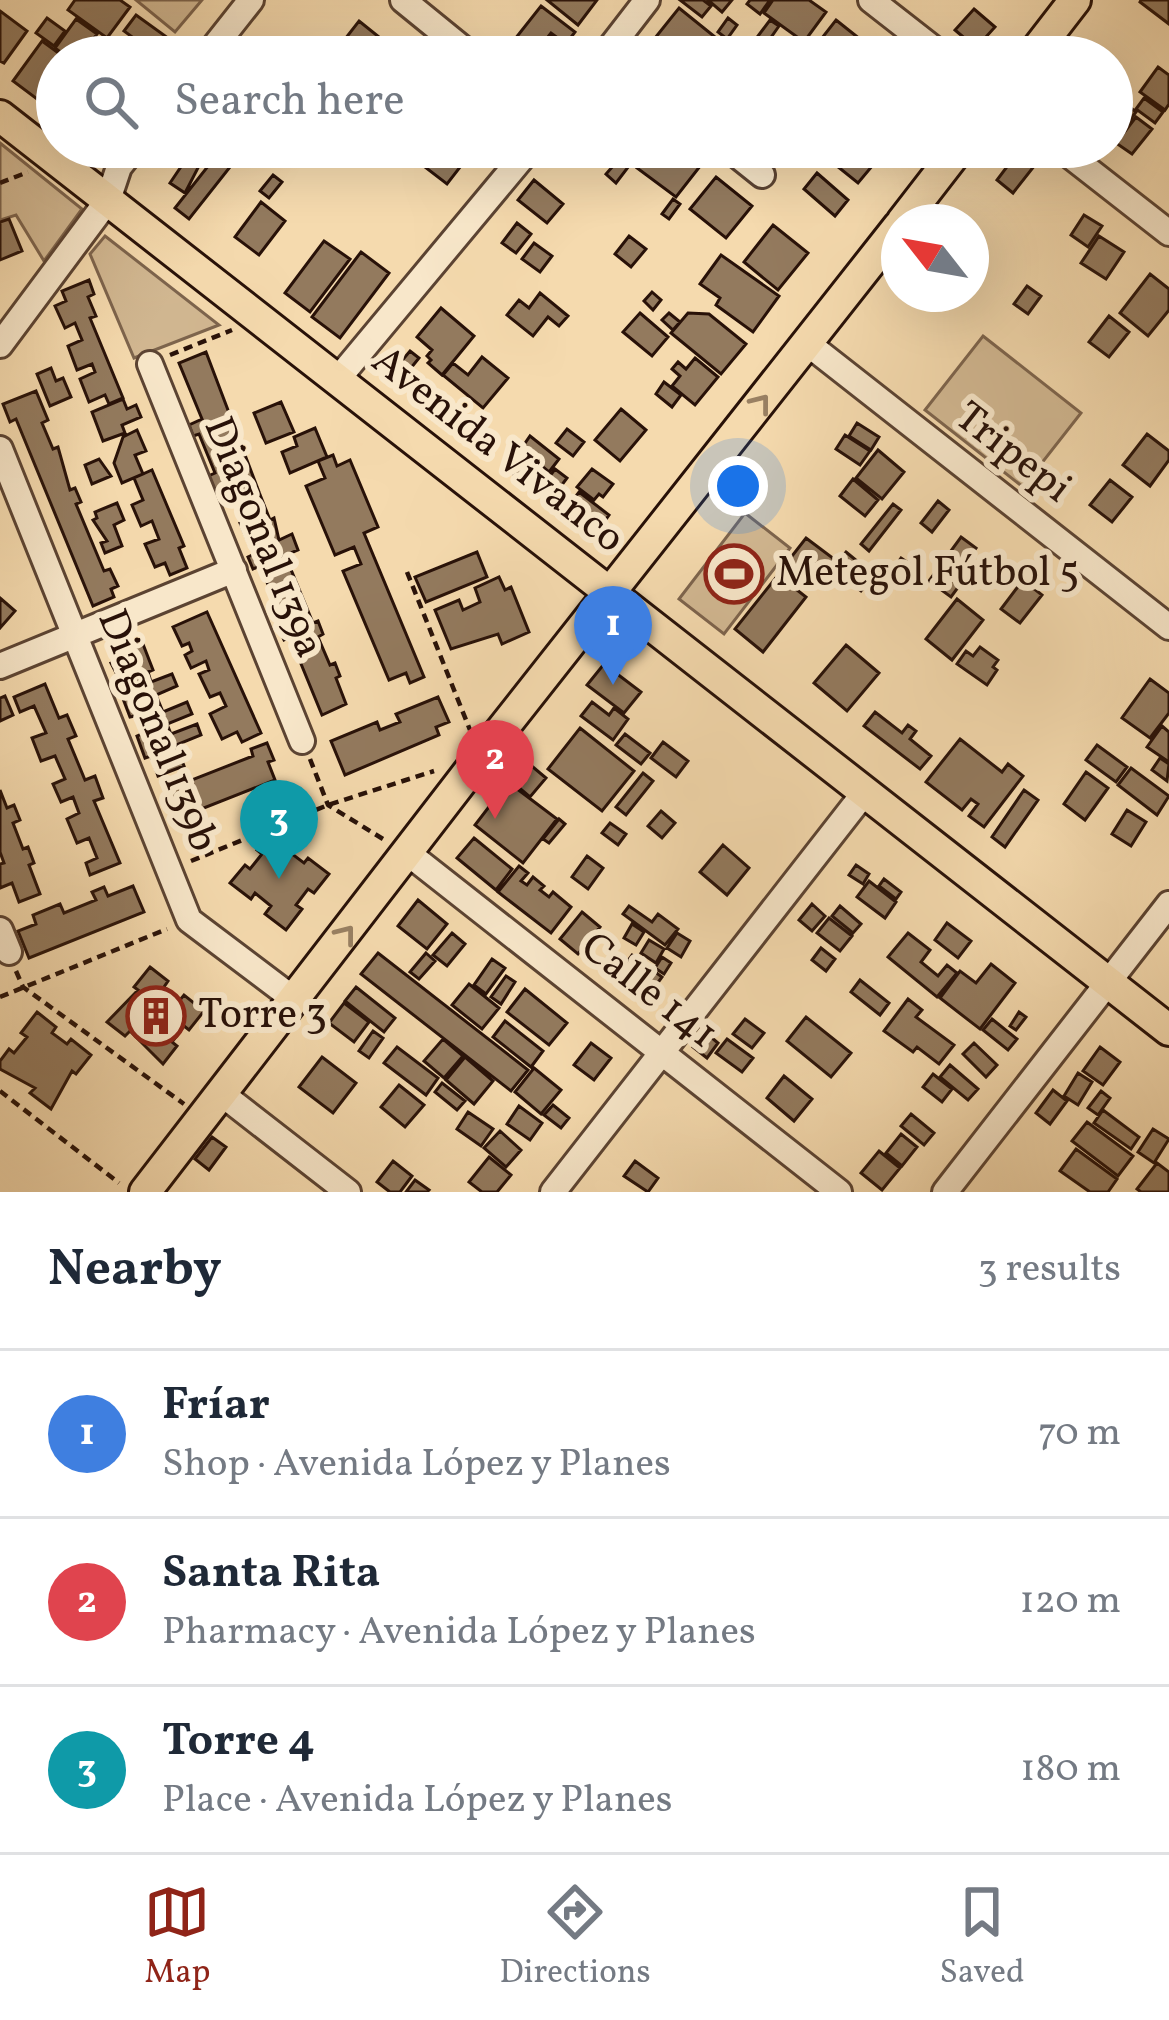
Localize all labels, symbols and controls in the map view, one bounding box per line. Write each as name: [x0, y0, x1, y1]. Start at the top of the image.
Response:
search box: [36, 36, 1133, 168]
icon: search: [78, 69, 144, 135]
text: Search here: [174, 71, 405, 134]
north arrow: [881, 204, 989, 312]
street label: Avenida Vivanco: [358, 333, 636, 569]
street label: Tripepi: [941, 390, 1083, 518]
one-way arrow: [747, 394, 768, 416]
street label: Diagonal 139a: [187, 409, 337, 667]
your location: [708, 456, 768, 516]
sports icon: Metegol Fútbol 5: [703, 543, 765, 605]
place label: Metegol Fútbol 5: [776, 545, 1080, 604]
pin: 1: [574, 586, 652, 685]
street label: Diagonal 139b: [81, 601, 231, 861]
pin: 2: [456, 720, 534, 819]
pin: 3: [240, 780, 318, 879]
street label: Calle 141: [567, 920, 729, 1064]
one-way arrow: [332, 926, 354, 948]
building icon: Torre 3: [125, 985, 187, 1047]
place label: Torre 3: [198, 987, 327, 1046]
text: Nearby: [48, 1235, 222, 1306]
text: 3 results: [978, 1243, 1121, 1297]
text: Fríar: [162, 1375, 270, 1438]
text: 1: [79, 1407, 95, 1461]
text: 70 m: [1038, 1407, 1121, 1461]
text: Shop · Avenida López y Planes: [162, 1438, 671, 1492]
text: Santa Rita: [162, 1543, 380, 1606]
text: 2: [77, 1575, 97, 1629]
text: 120 m: [1020, 1575, 1121, 1629]
text: Pharmacy · Avenida López y Planes: [162, 1606, 756, 1660]
text: Torre 4: [162, 1711, 315, 1774]
text: 3: [77, 1743, 97, 1797]
text: 180 m: [1020, 1743, 1121, 1797]
text: Place · Avenida López y Planes: [162, 1774, 672, 1828]
tab: Map: [144, 1879, 211, 1997]
tab: Directions: [499, 1879, 651, 1997]
tab: Saved: [940, 1879, 1025, 1997]

